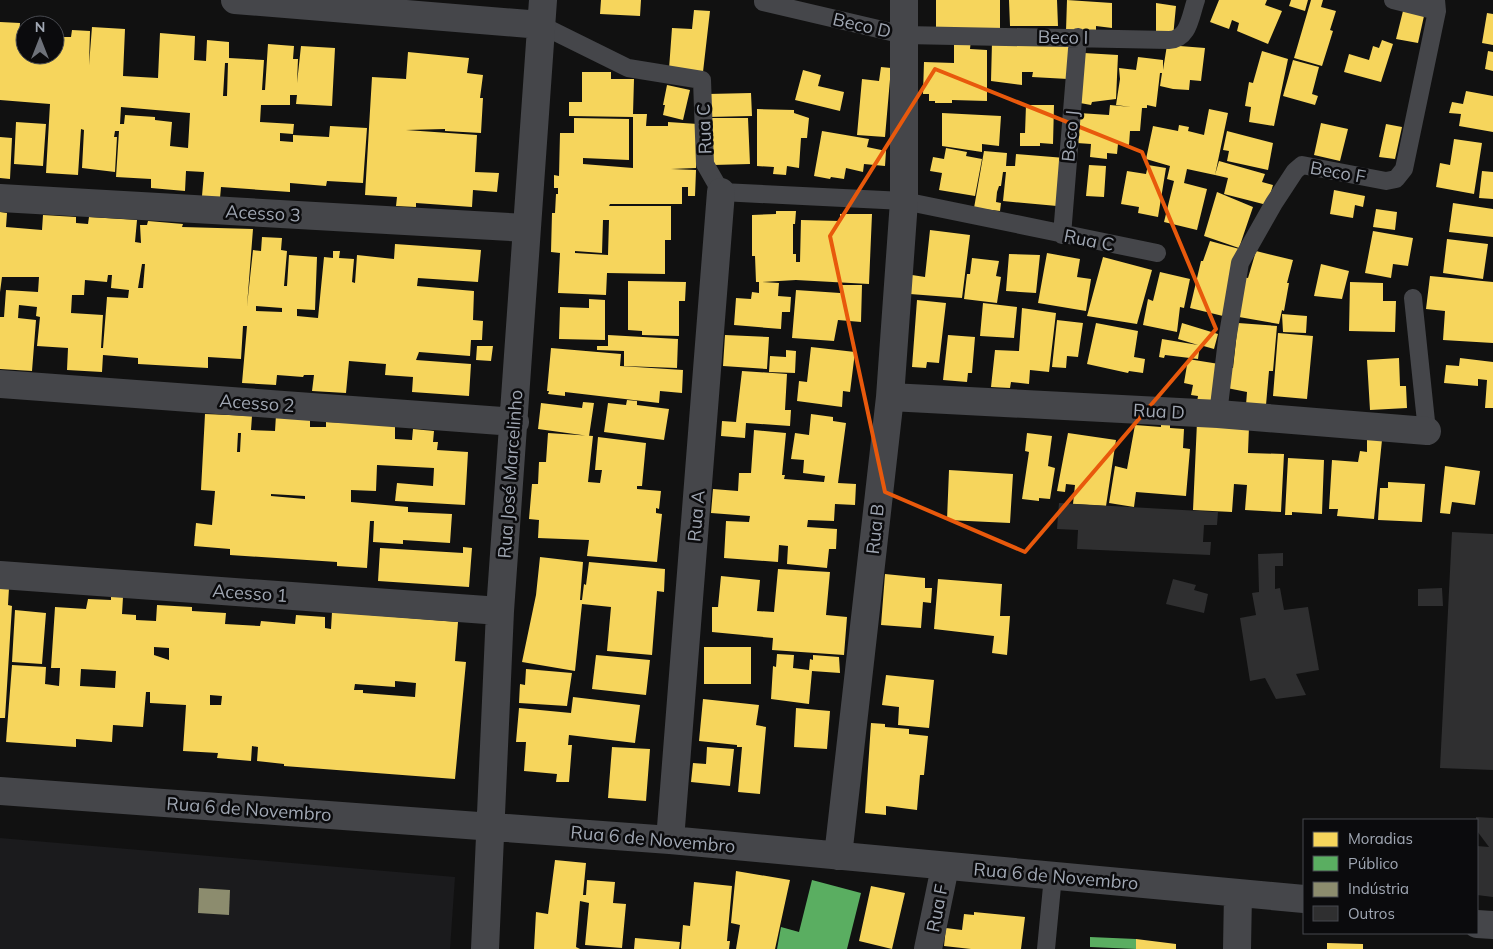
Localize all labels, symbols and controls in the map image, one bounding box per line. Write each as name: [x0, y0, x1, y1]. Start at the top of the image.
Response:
street label: Beco D: [831, 7, 893, 43]
north arrow: [15, 15, 65, 65]
text: N: [35, 18, 45, 36]
street label: Beco I: [1038, 25, 1088, 49]
street label: Rua C: [692, 103, 716, 155]
street label: Beco J: [1056, 109, 1084, 163]
street label: Beco F: [1308, 156, 1368, 188]
street label: Acesso 3: [225, 200, 301, 226]
street label: Rua C: [1062, 224, 1116, 256]
street label: Acesso 2: [219, 389, 295, 417]
street label: Rua José Marcelinho: [493, 389, 527, 559]
street label: Rua D: [1133, 398, 1185, 424]
street label: Rua A: [682, 489, 710, 543]
street label: Rua B: [861, 503, 889, 555]
street label: Acesso 1: [212, 579, 288, 607]
street label: Rua 6 de Novembro: [166, 792, 332, 826]
legend: [1303, 819, 1478, 934]
street label: Rua 6 de Novembro: [570, 820, 736, 858]
text: Moradias: [1348, 829, 1413, 848]
text: Público: [1348, 854, 1398, 873]
street label: Rua 6 de Novembro: [973, 857, 1139, 895]
text: Indústria: [1348, 879, 1409, 898]
street label: Rua F: [921, 882, 953, 934]
text: Outros: [1348, 904, 1395, 923]

